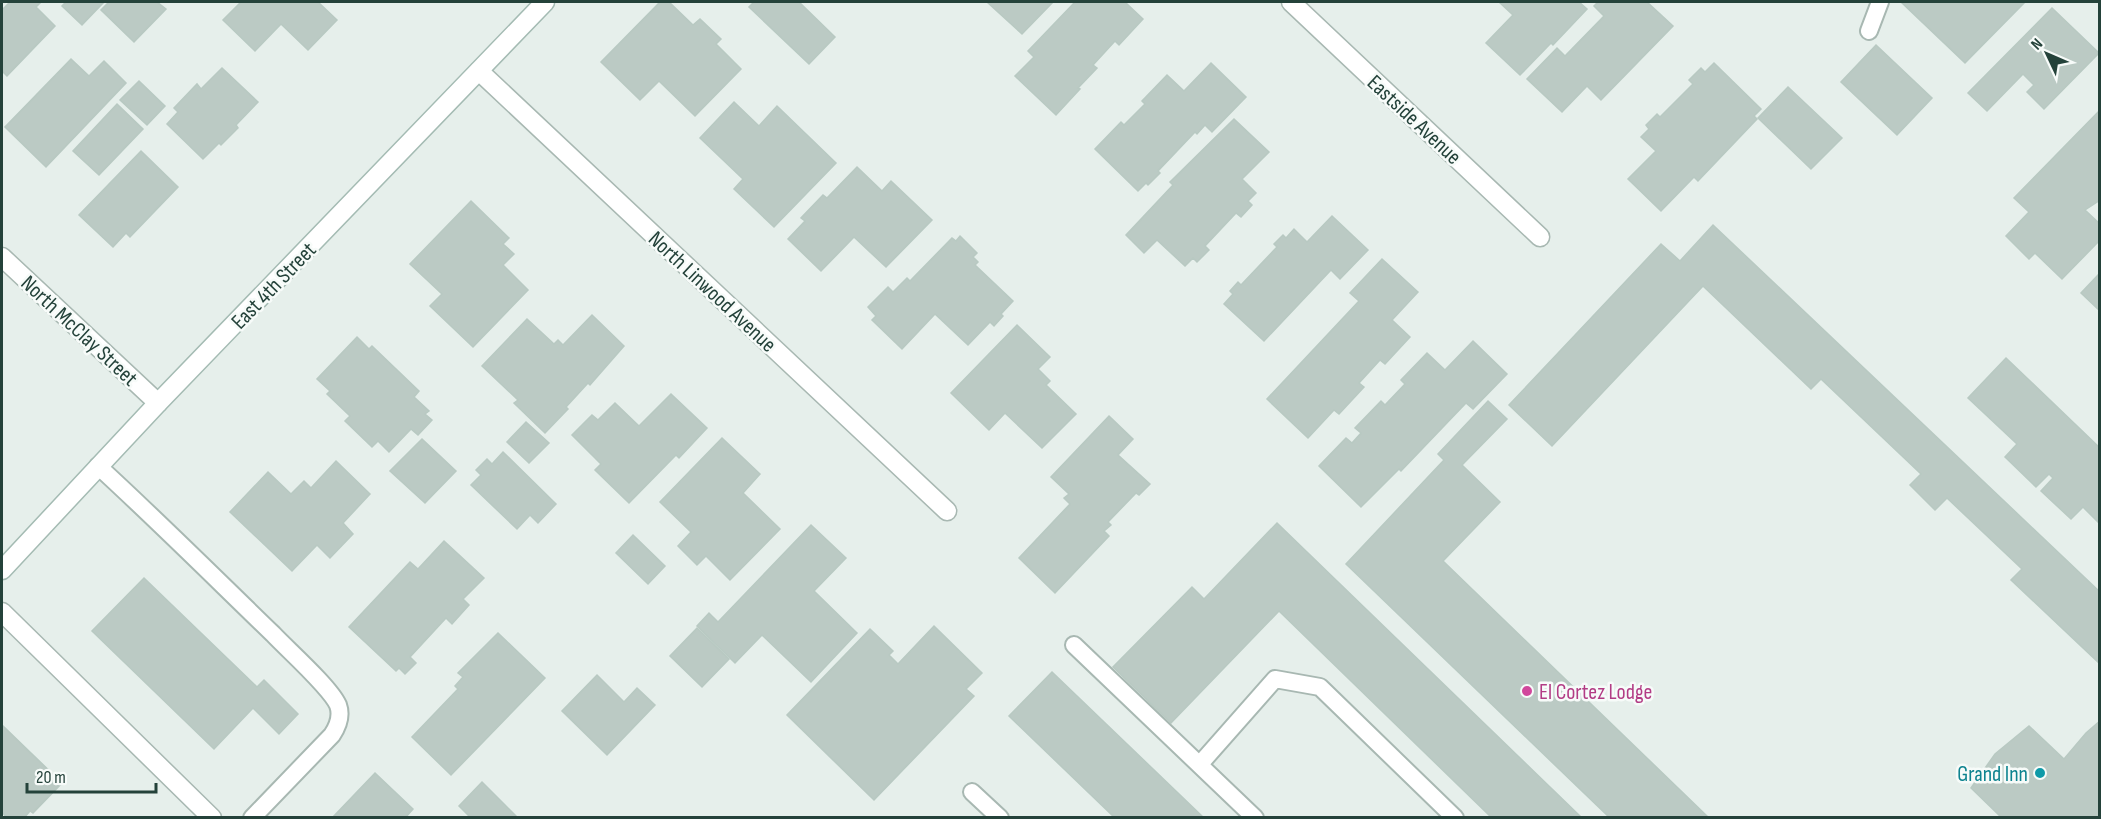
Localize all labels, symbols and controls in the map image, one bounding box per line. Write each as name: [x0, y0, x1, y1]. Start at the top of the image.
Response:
north arrow: [2017, 24, 2077, 84]
text: N: [2027, 35, 2047, 54]
street label: Eastside Avenue: [1361, 70, 1467, 171]
street label: North Linwood Avenue: [642, 226, 782, 358]
street label: East 4th Street: [226, 237, 322, 335]
street label: North McClay Street: [15, 270, 143, 392]
place label: El Cortez Lodge: [1539, 679, 1652, 706]
marker: El Cortez Lodge: [1520, 684, 1534, 698]
scale bar: [27, 756, 156, 794]
place label: Grand Inn: [1957, 761, 2028, 788]
marker: Grand Inn: [2033, 766, 2047, 780]
text: 20 m: [36, 767, 66, 788]

